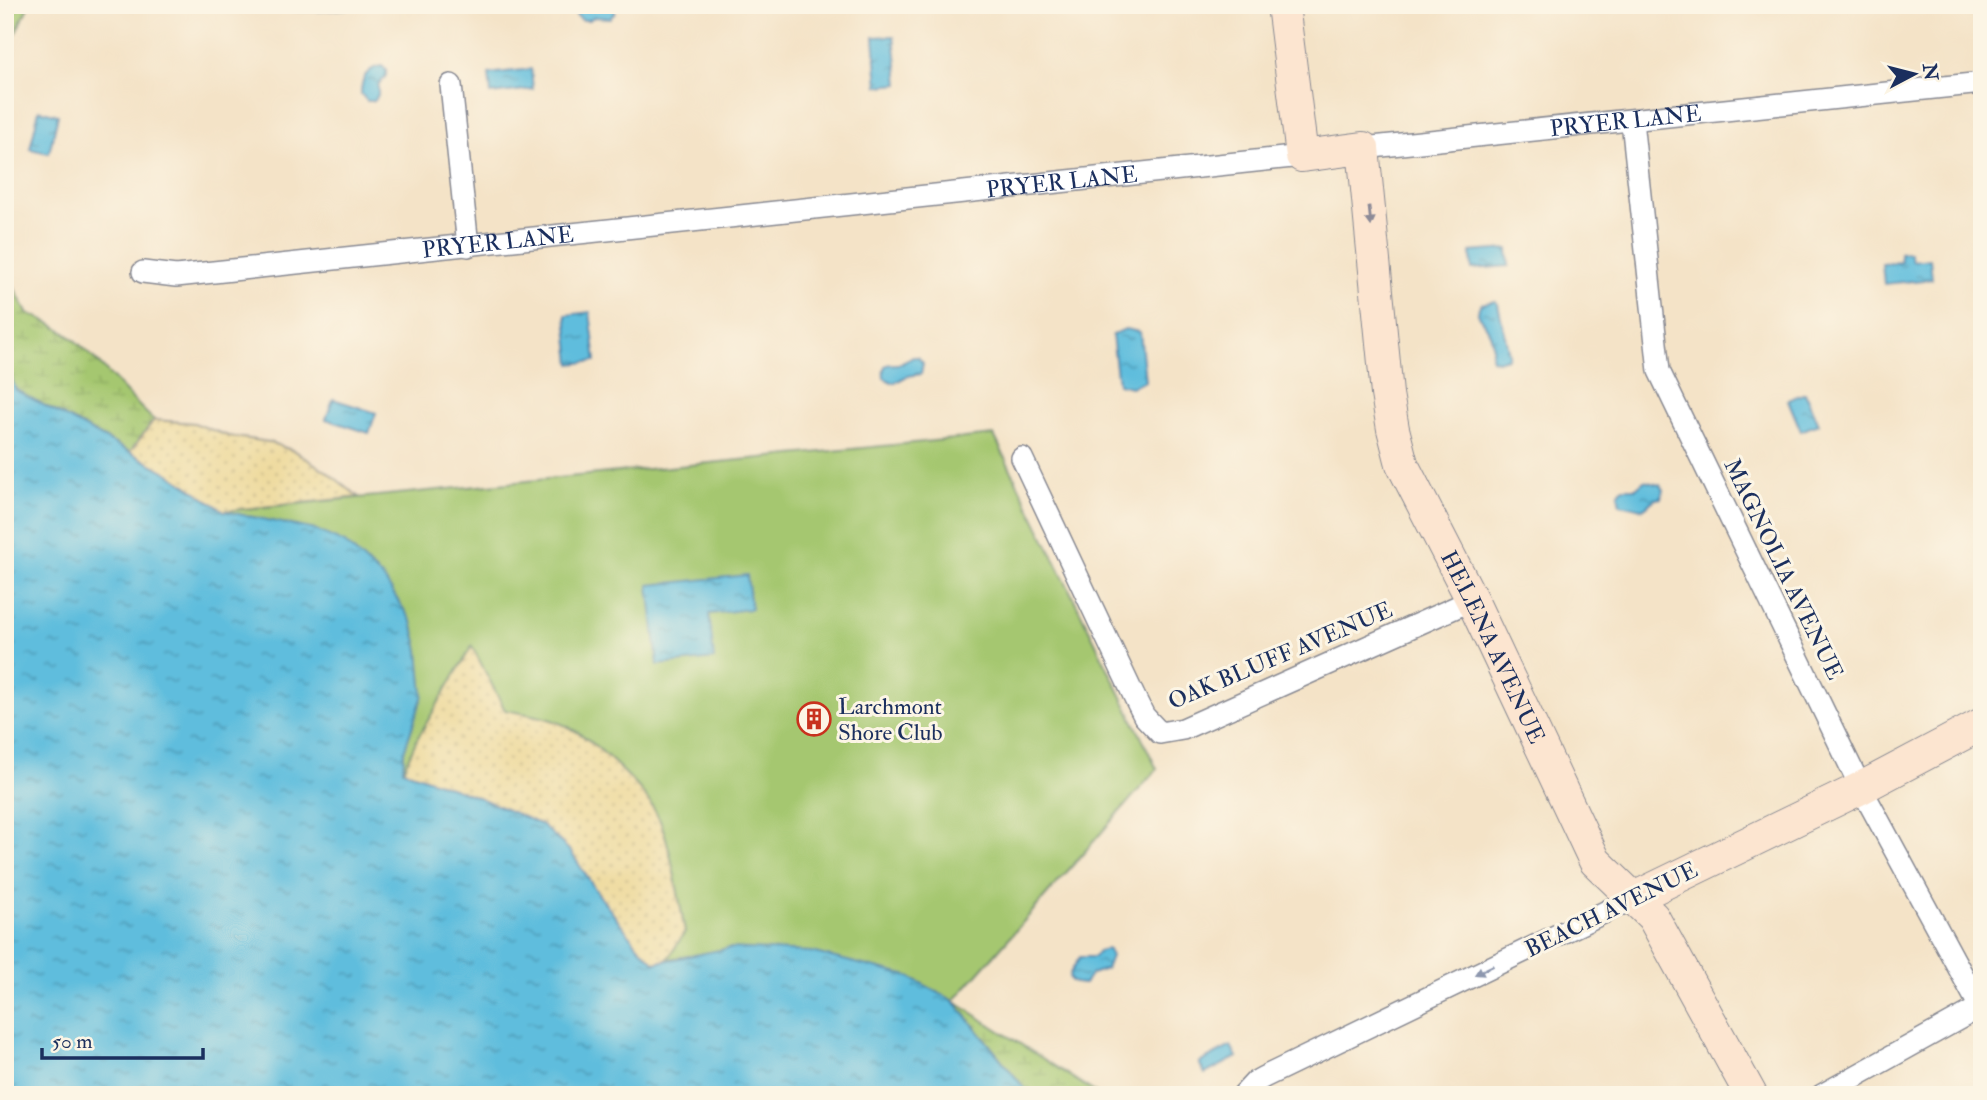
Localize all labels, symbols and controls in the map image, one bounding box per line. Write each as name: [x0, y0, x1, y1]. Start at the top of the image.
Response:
north arrow: [1878, 38, 1948, 108]
text: N: [1917, 61, 1943, 83]
street label: PRYER LANE: [1548, 99, 1703, 143]
street label: PRYER LANE: [985, 160, 1139, 205]
one-way arrow: [1364, 205, 1375, 227]
street label: PRYER LANE: [421, 220, 575, 265]
street label: MAGNOLIA AVENUE: [1717, 454, 1850, 685]
street label: HELENA AVENUE: [1434, 546, 1552, 748]
street label: OAK BLUFF AVENUE: [1164, 595, 1397, 716]
place label: Larchmont Shore Club: [838, 692, 943, 747]
building icon: Larchmont Shore Club: [795, 700, 833, 738]
street label: BEACH AVENUE: [1520, 855, 1702, 964]
one-way arrow: [1474, 965, 1494, 976]
scale bar: [42, 1016, 203, 1060]
text: 50 m: [52, 1028, 93, 1055]

